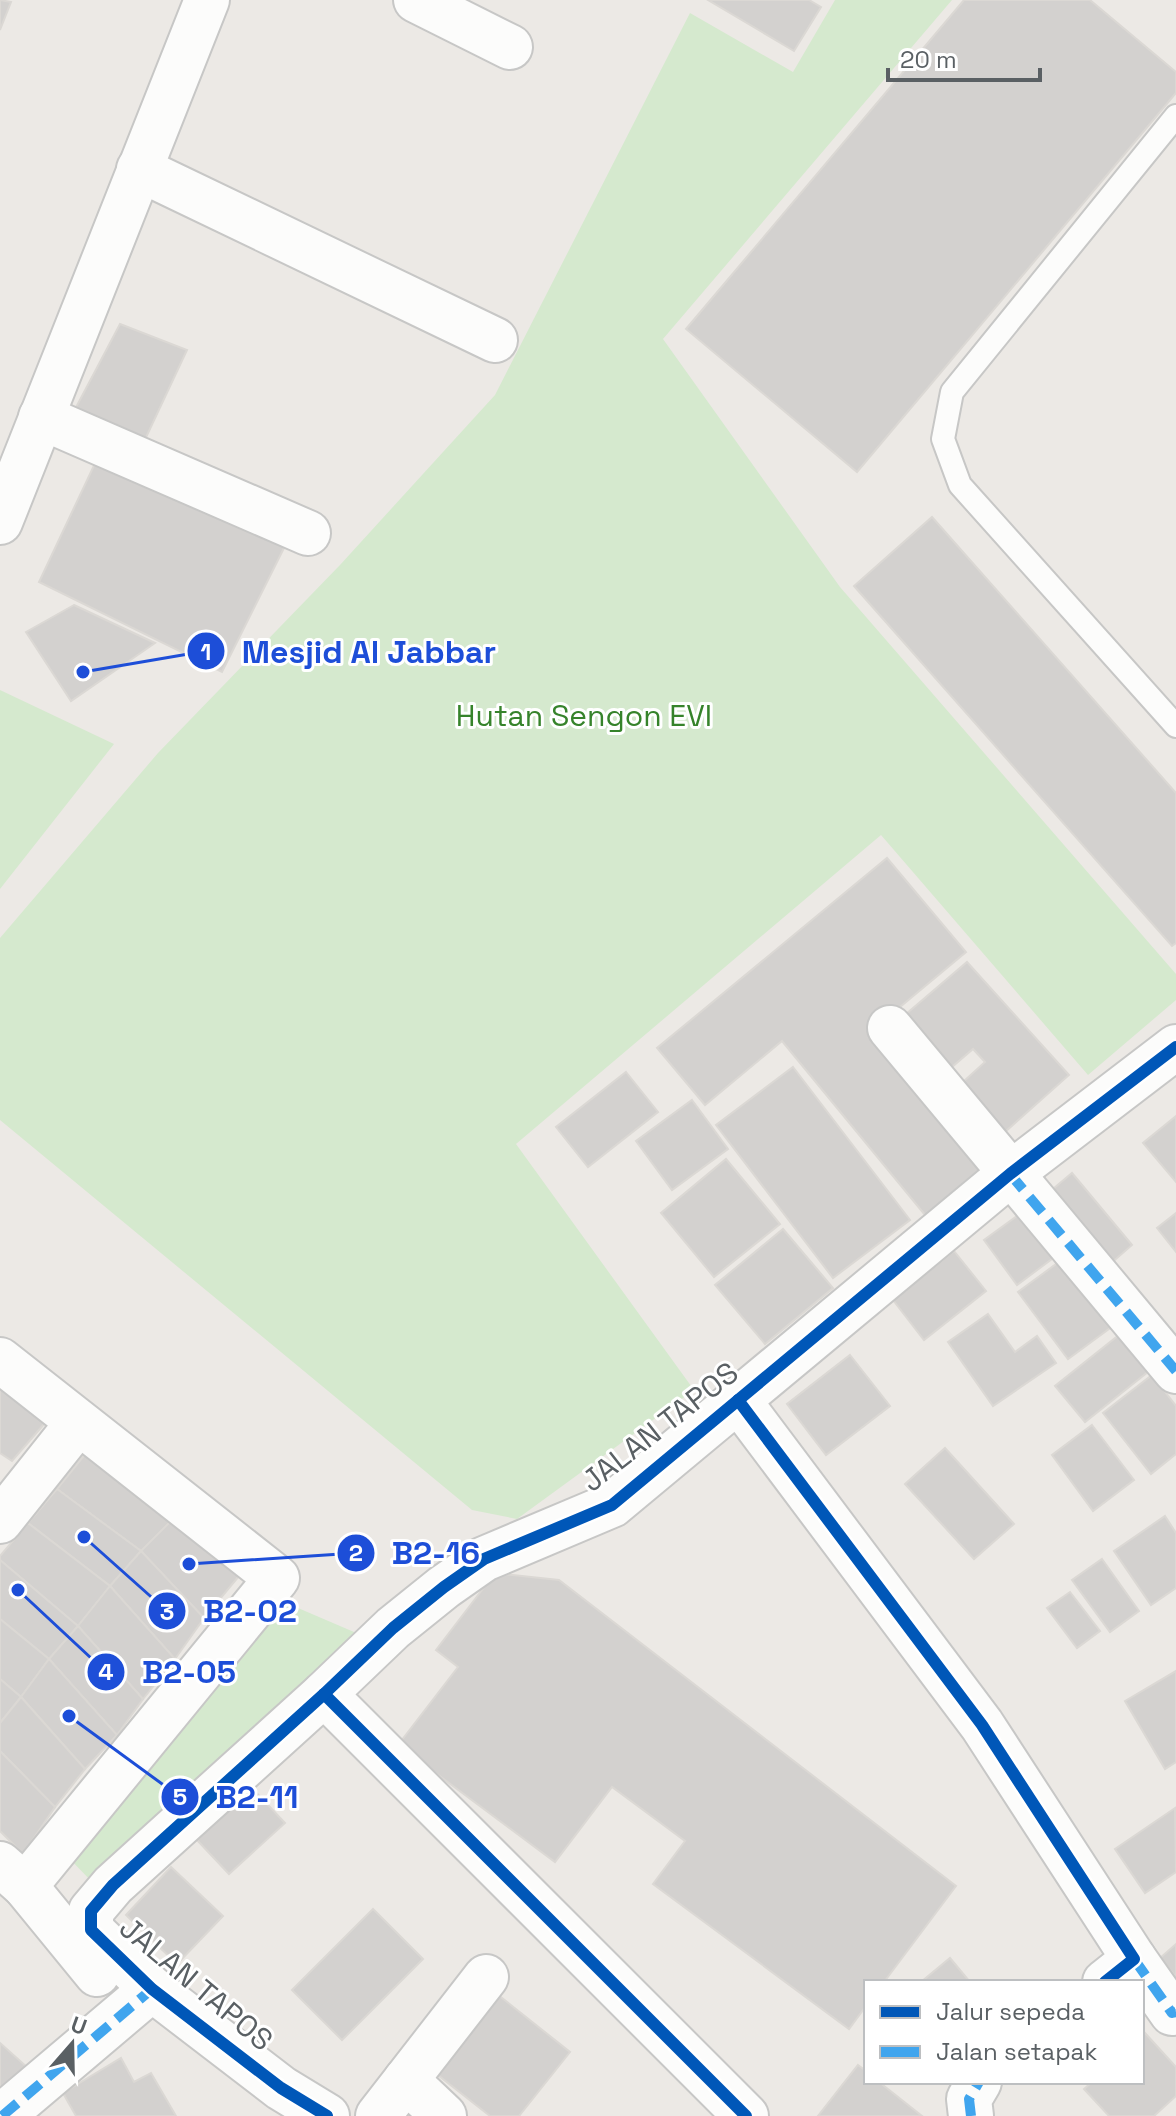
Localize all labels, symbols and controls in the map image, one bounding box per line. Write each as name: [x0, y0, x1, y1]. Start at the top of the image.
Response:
scale bar: [888, 32, 1040, 82]
text: 20 m: [900, 44, 957, 75]
callout: Mesjid Al Jabbar: [186, 623, 513, 679]
text: Mesjid Al Jabbar: [242, 632, 496, 672]
text: 1: [201, 636, 211, 667]
park label: Hutan Sengon EVI: [456, 696, 712, 735]
street label: JALAN TAPOS: [573, 1353, 746, 1500]
callout: B2-16: [336, 1525, 496, 1581]
text: B2-16: [392, 1533, 480, 1573]
text: 2: [349, 1537, 363, 1568]
callout: B2-02: [147, 1583, 313, 1639]
text: B2-02: [203, 1591, 297, 1631]
text: 3: [160, 1596, 174, 1627]
callout: B2-05: [86, 1644, 252, 1700]
text: B2-05: [142, 1652, 236, 1692]
text: 4: [98, 1656, 114, 1687]
callout: B2-11: [160, 1769, 315, 1825]
text: B2-11: [215, 1777, 299, 1817]
text: 5: [173, 1781, 187, 1812]
street label: JALAN TAPOS: [112, 1908, 281, 2059]
legend: [864, 1980, 1144, 2084]
text: Jalur sepeda: [936, 1996, 1085, 2027]
north arrow: [32, 2004, 112, 2084]
text: U: [67, 2010, 91, 2041]
text: Jalan setapak: [936, 2036, 1097, 2067]

